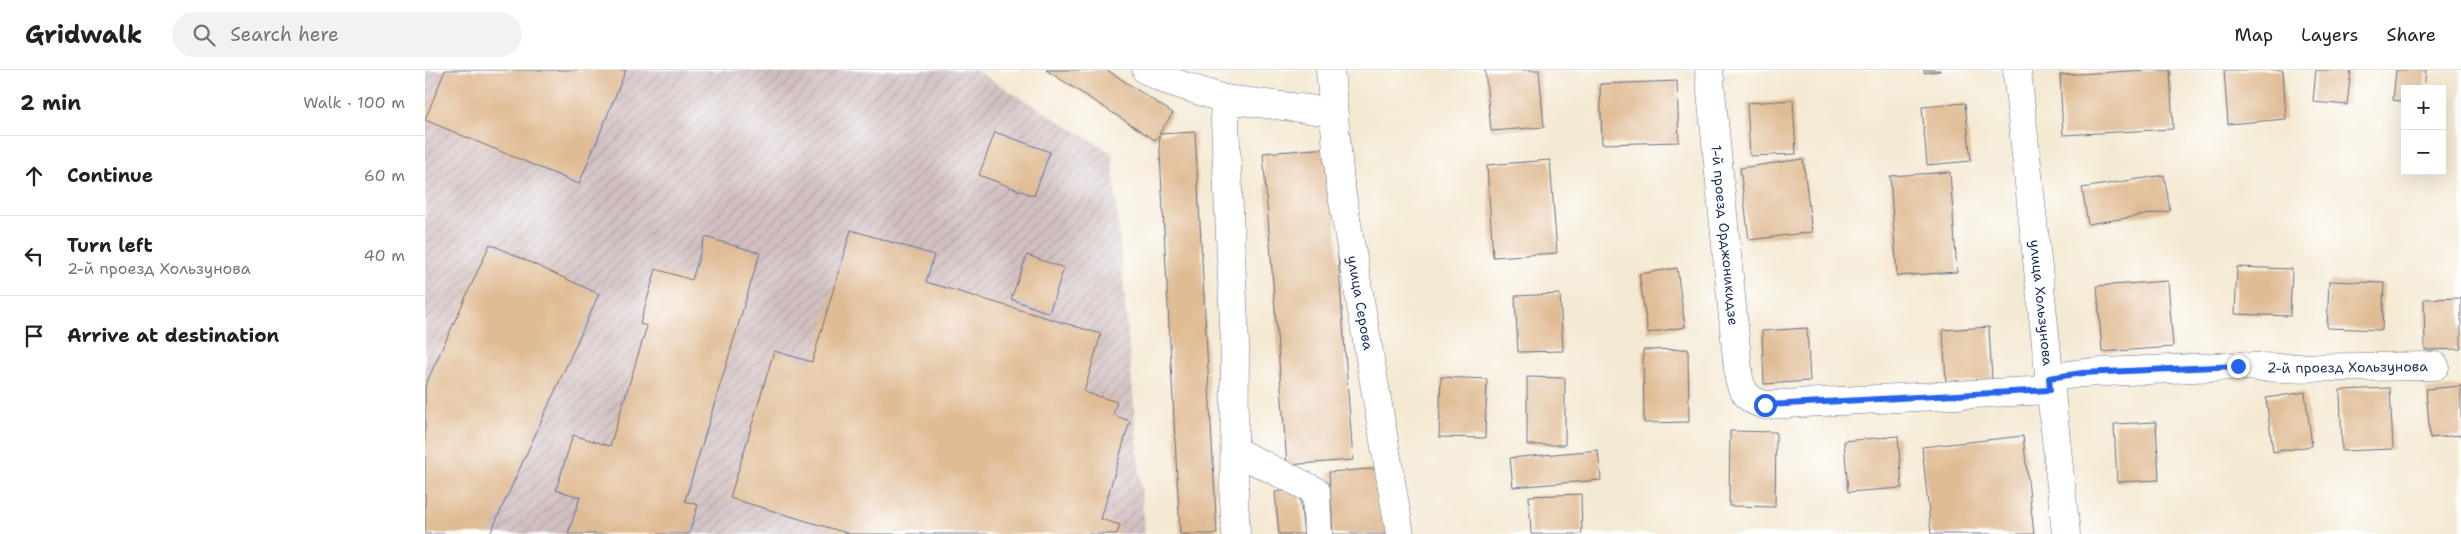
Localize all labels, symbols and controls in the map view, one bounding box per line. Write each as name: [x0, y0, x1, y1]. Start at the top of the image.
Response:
search box: [172, 12, 522, 57]
text: Gridwalk: [25, 19, 142, 51]
icon: search: [190, 21, 218, 49]
text: Search here: [230, 22, 339, 47]
text: Map: [2235, 23, 2273, 47]
text: Layers: [2301, 23, 2358, 47]
text: Share: [2386, 23, 2436, 47]
map controls: [2401, 85, 2446, 175]
button: +: [2401, 85, 2446, 130]
text: 2 min: [20, 89, 81, 117]
text: Walk · 100 m: [303, 92, 405, 113]
button: −: [2401, 130, 2446, 175]
street label: 1-й проезд Орджоникидзе: [1707, 144, 1743, 326]
icon: ahead: [20, 162, 48, 190]
text: Continue: [67, 163, 153, 188]
text: 60 m: [364, 165, 405, 186]
text: Turn left: [67, 233, 153, 258]
street label: улица Хользунова: [2026, 239, 2057, 367]
icon: left: [20, 242, 48, 270]
text: 40 m: [363, 245, 405, 266]
street label: улица Серова: [1344, 254, 1377, 352]
text: 2-й проезд Хользунова: [67, 258, 251, 279]
icon: arrive: [20, 322, 48, 350]
text: Arrive at destination: [67, 323, 279, 348]
route end: [2227, 355, 2250, 378]
street label: 2-й проезд Хользунова: [2267, 357, 2428, 377]
route start: [1754, 394, 1777, 417]

